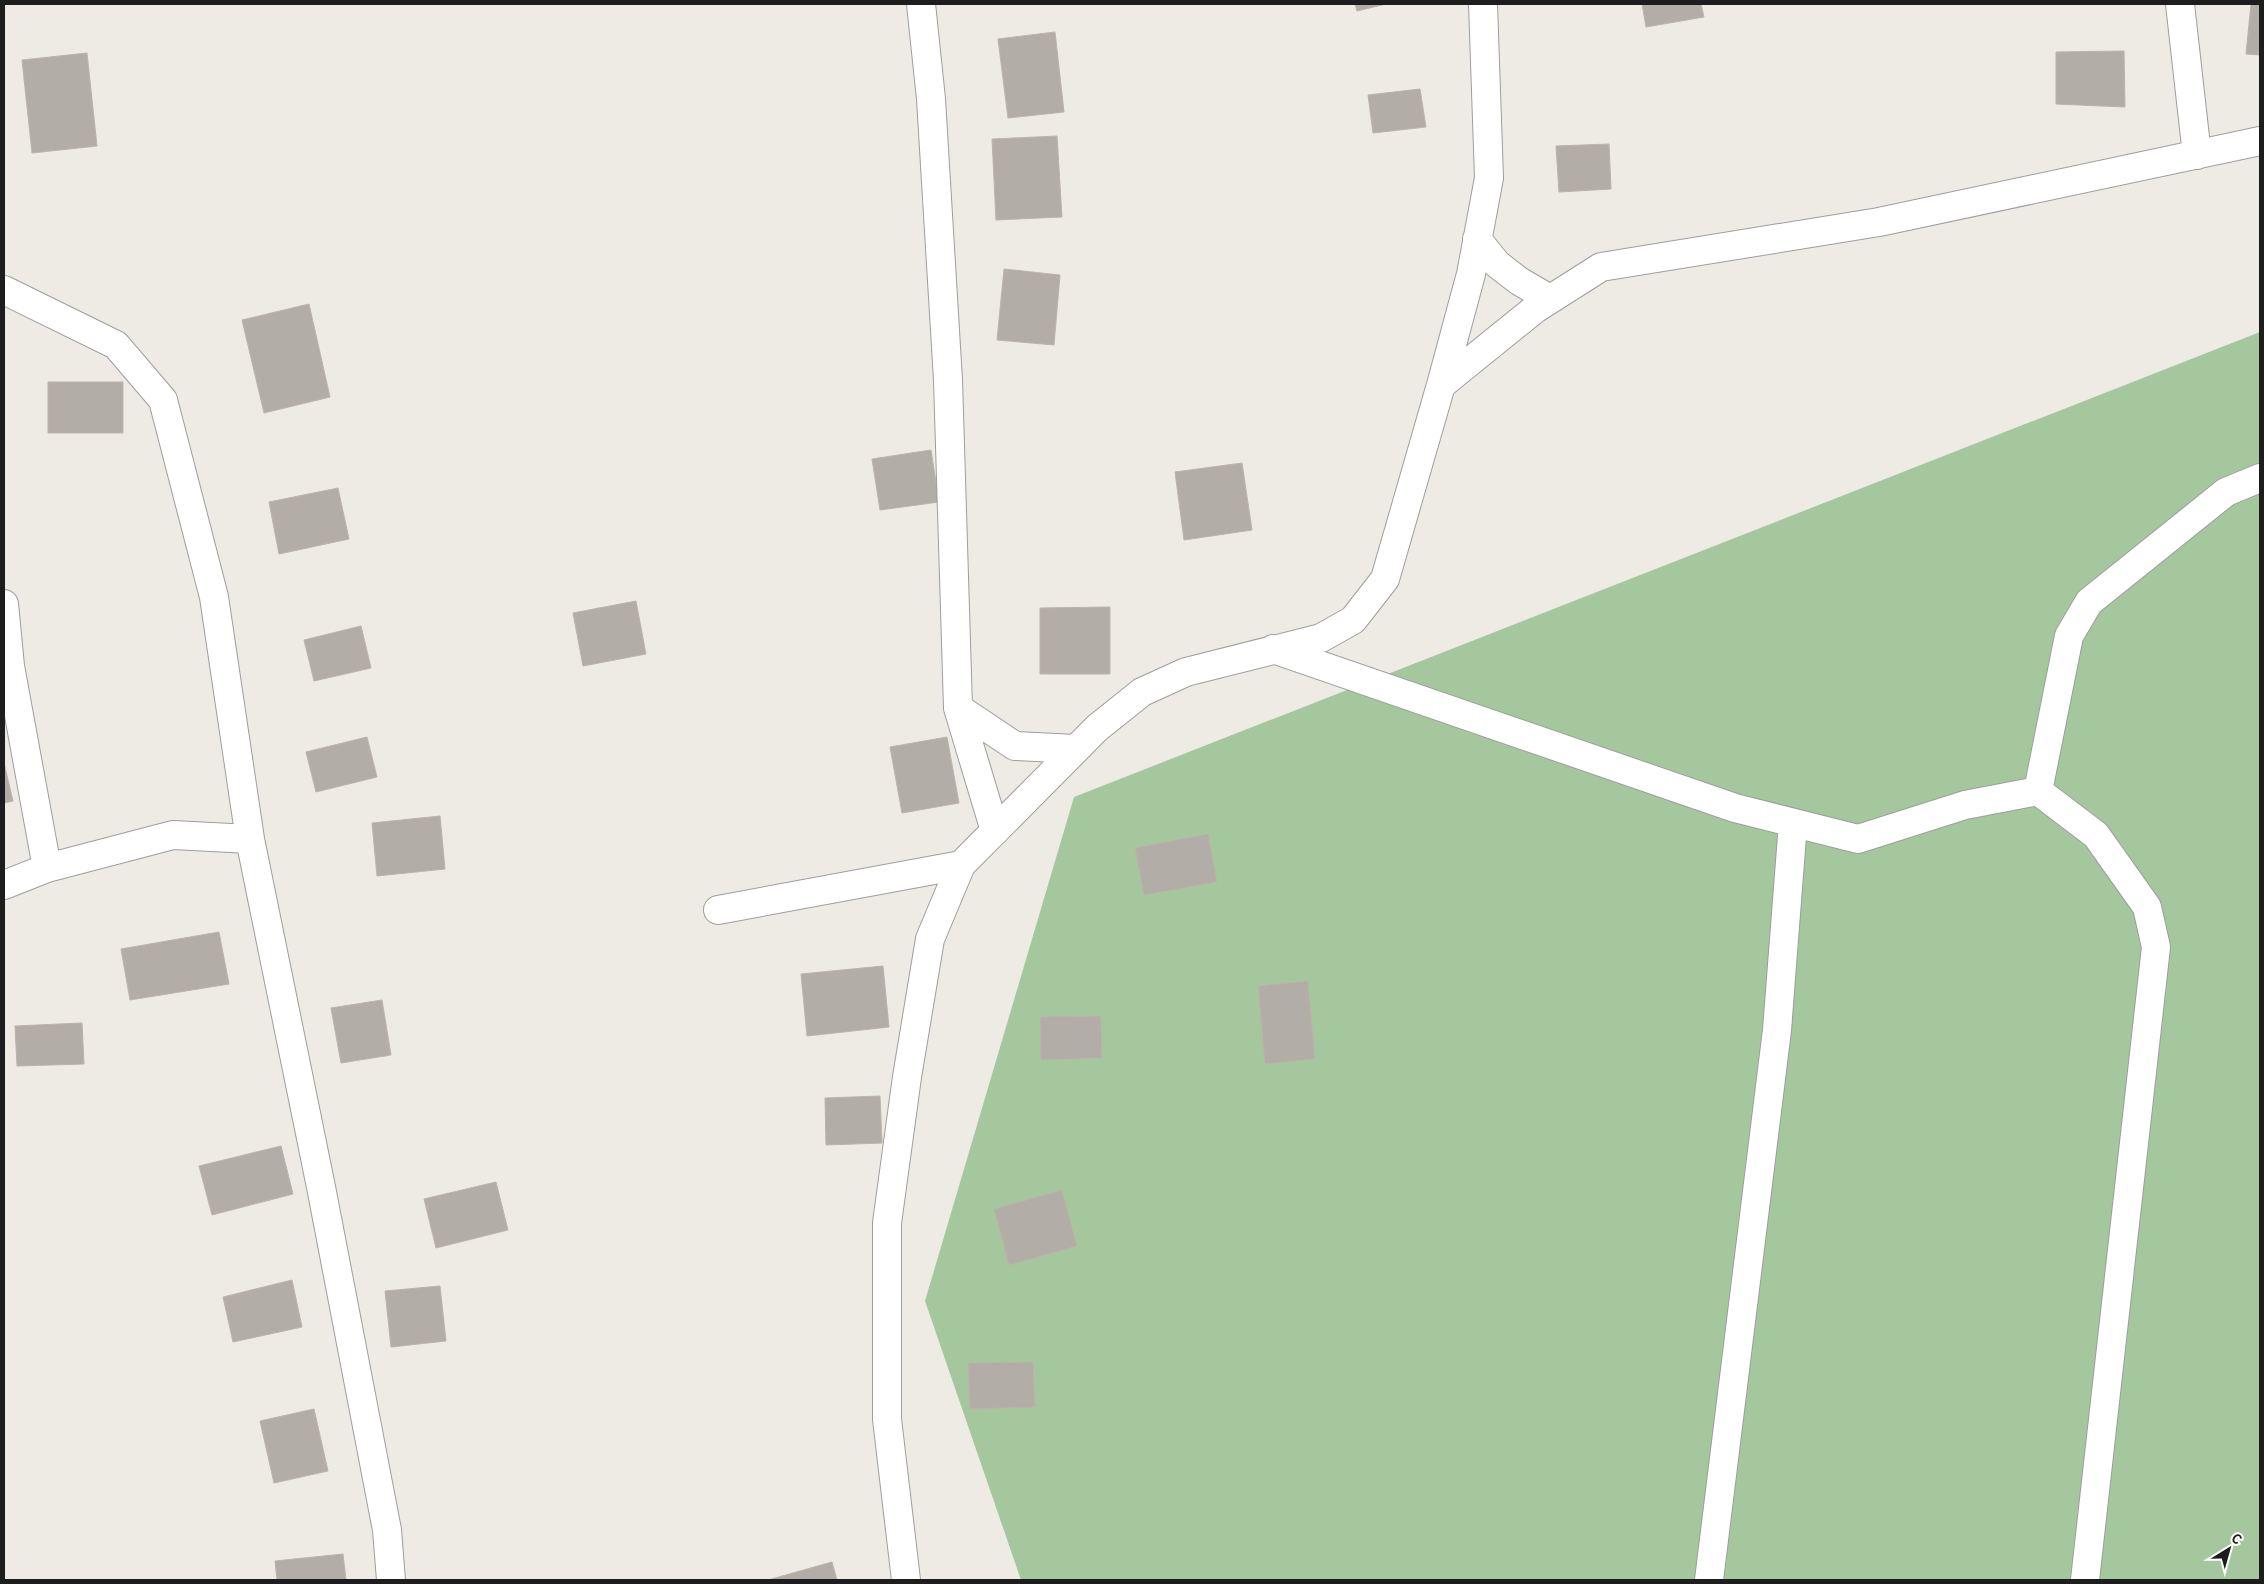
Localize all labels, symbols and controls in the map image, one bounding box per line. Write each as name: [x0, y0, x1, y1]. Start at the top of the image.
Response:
north arrow: [2204, 1524, 2254, 1574]
text: С: [2227, 1530, 2245, 1549]

